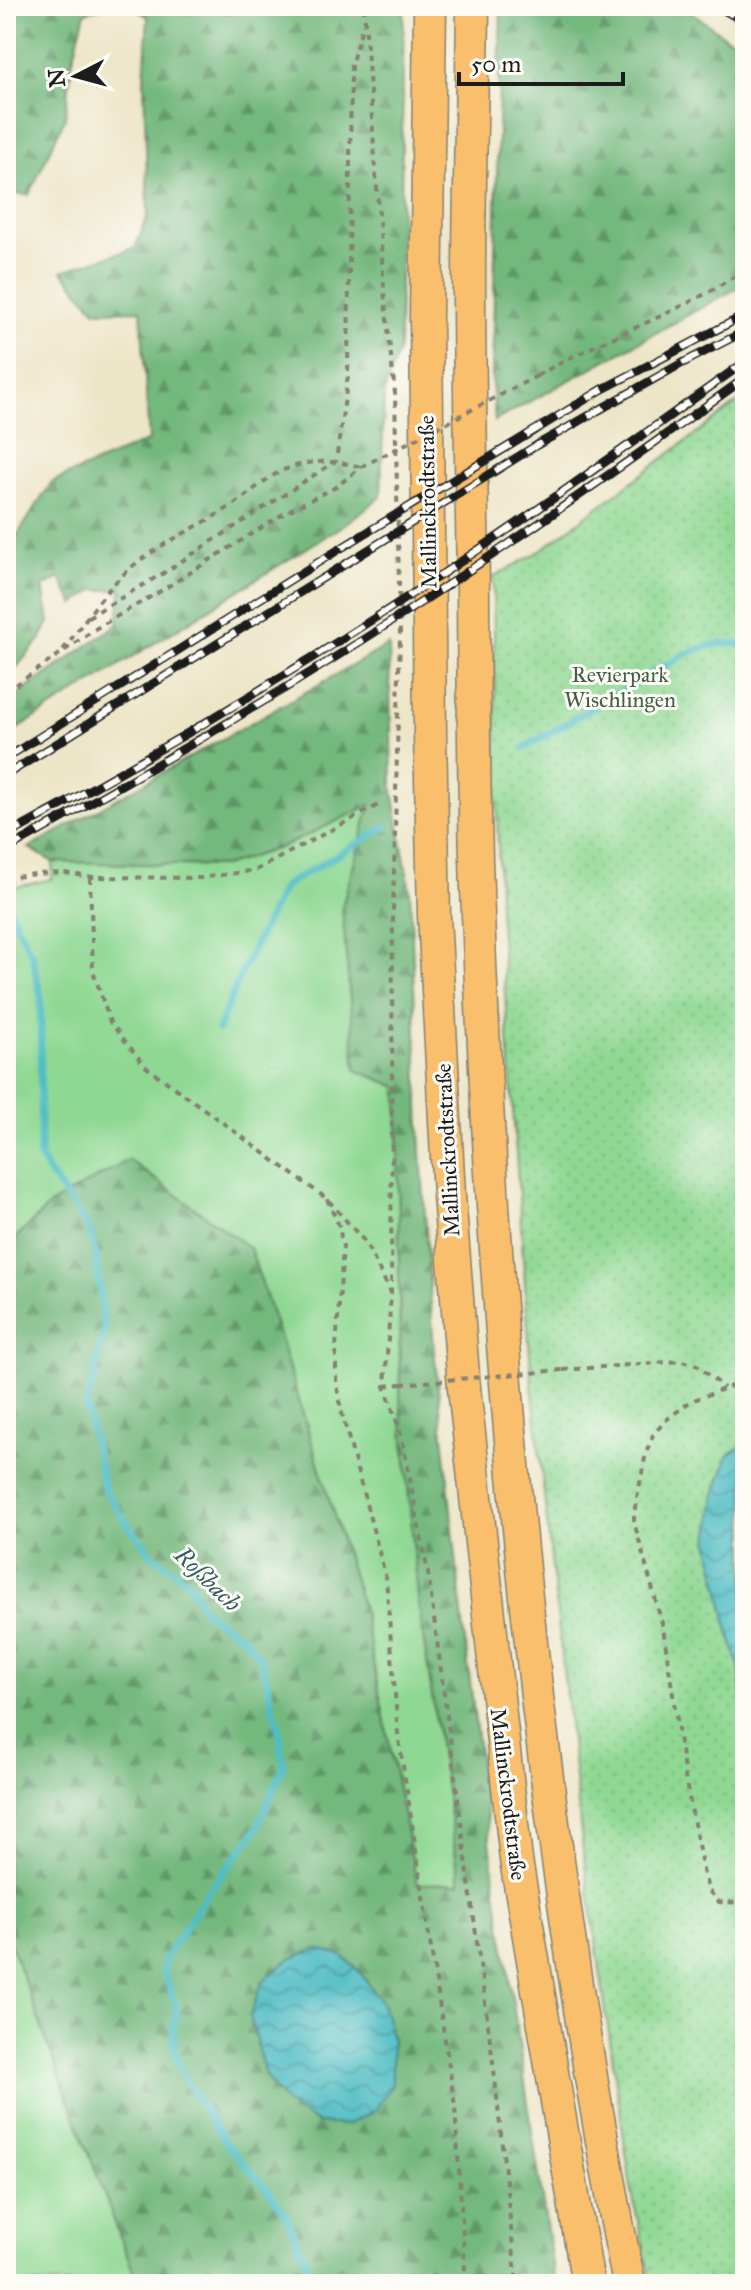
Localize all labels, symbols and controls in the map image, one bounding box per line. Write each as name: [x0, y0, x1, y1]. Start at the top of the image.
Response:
north arrow: [36, 36, 116, 116]
scale bar: [459, 36, 623, 86]
text: 50 m: [471, 49, 521, 79]
text: N: [42, 67, 71, 89]
street label: Mallinckrodtstraße: [412, 415, 443, 589]
park label: Revierpark Wischlingen: [564, 661, 676, 713]
street label: Mallinckrodtstraße: [429, 1063, 466, 1237]
water label: Roßbach: [168, 1539, 248, 1618]
street label: Mallinckrodtstraße: [485, 1706, 532, 1882]

